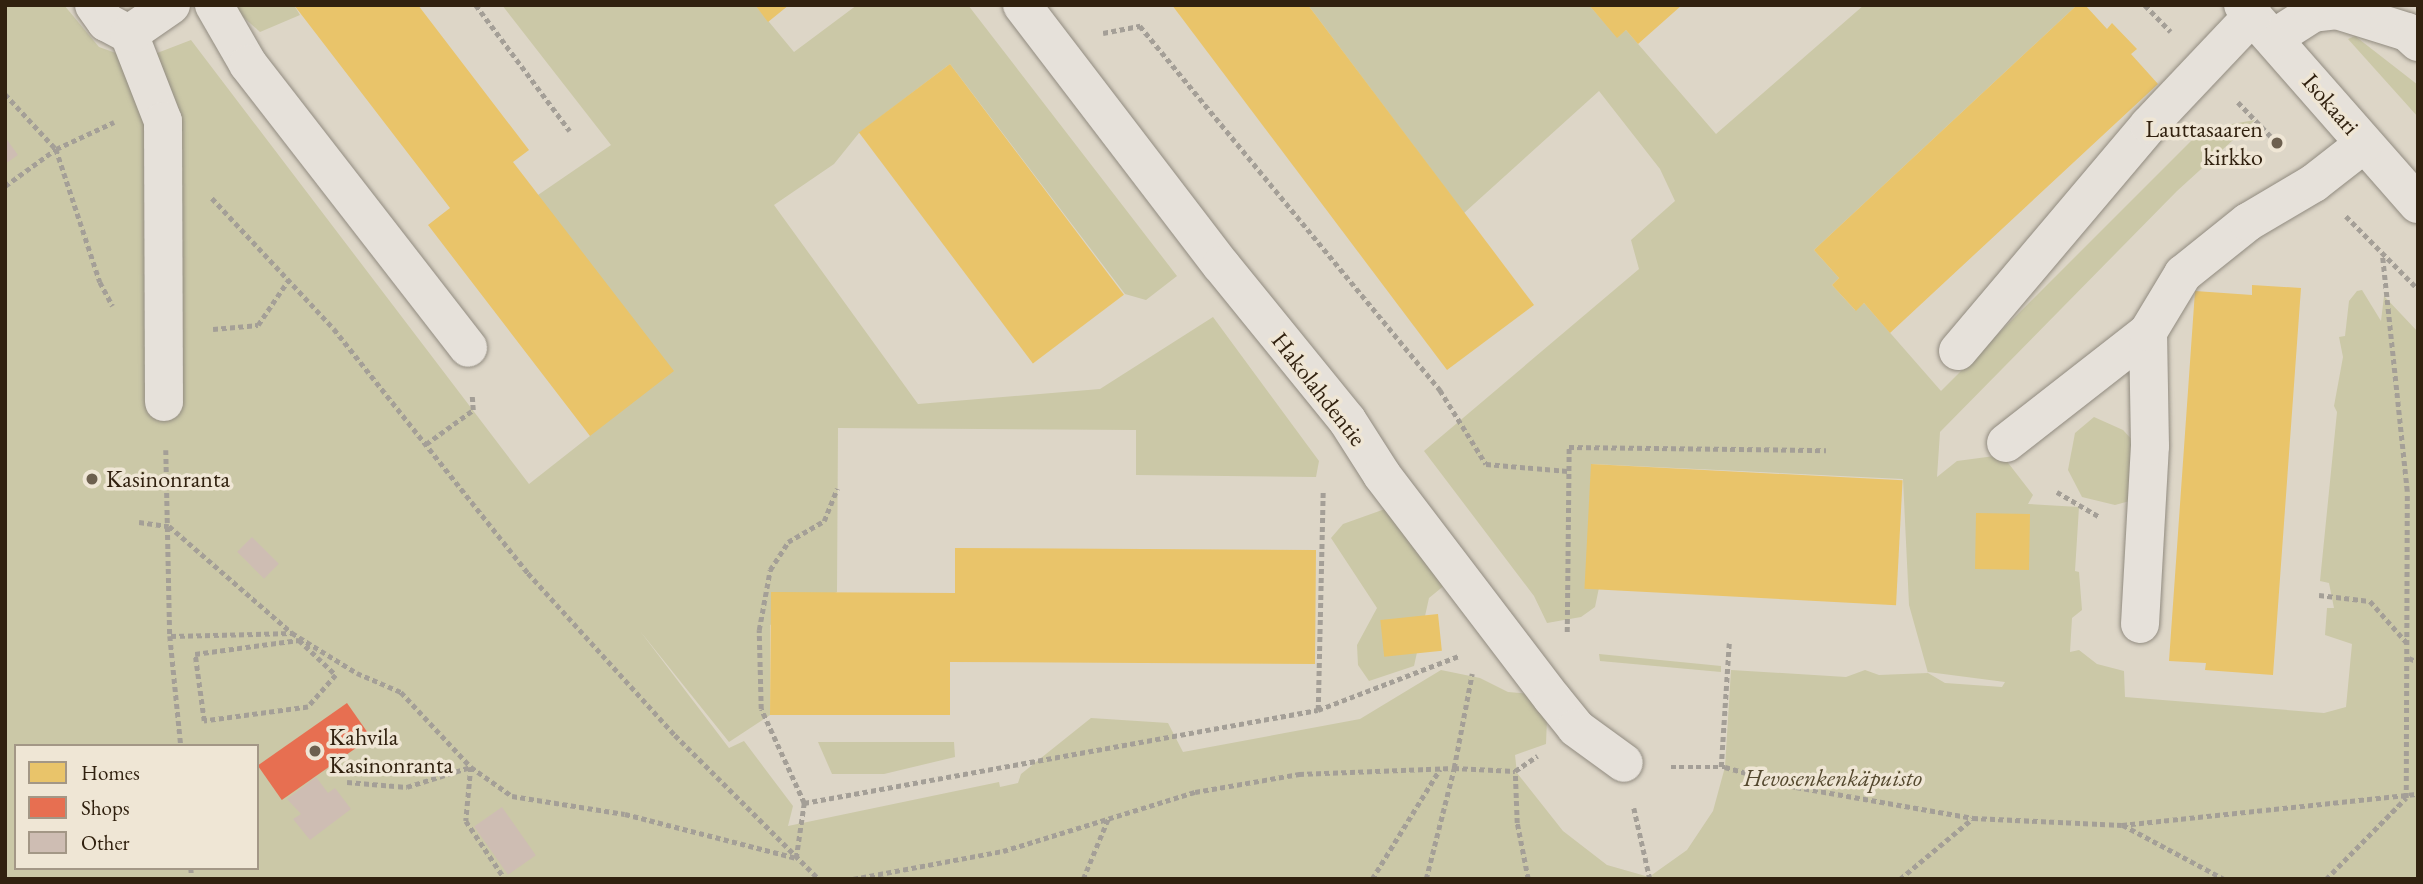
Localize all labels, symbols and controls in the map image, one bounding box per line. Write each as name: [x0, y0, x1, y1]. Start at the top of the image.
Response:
street label: Isokaari: [2297, 67, 2365, 141]
place label: Lauttasaaren kirkko: [2145, 115, 2263, 171]
marker: Lauttasaaren kirkko: [2269, 135, 2285, 151]
street label: Hakolahdentie: [1266, 326, 1372, 452]
place label: Kasinonranta: [106, 465, 230, 493]
marker: Kasinonranta: [84, 471, 100, 487]
place label: Kahvila Kasinonranta: [329, 723, 453, 779]
marker: Kahvila Kasinonranta: [307, 743, 323, 759]
legend: [14, 744, 259, 870]
text: Homes: [81, 759, 140, 786]
park label: Hevosenkenkäpuisto: [1744, 764, 1922, 792]
text: Shops: [81, 794, 130, 821]
text: Other: [81, 829, 130, 856]

